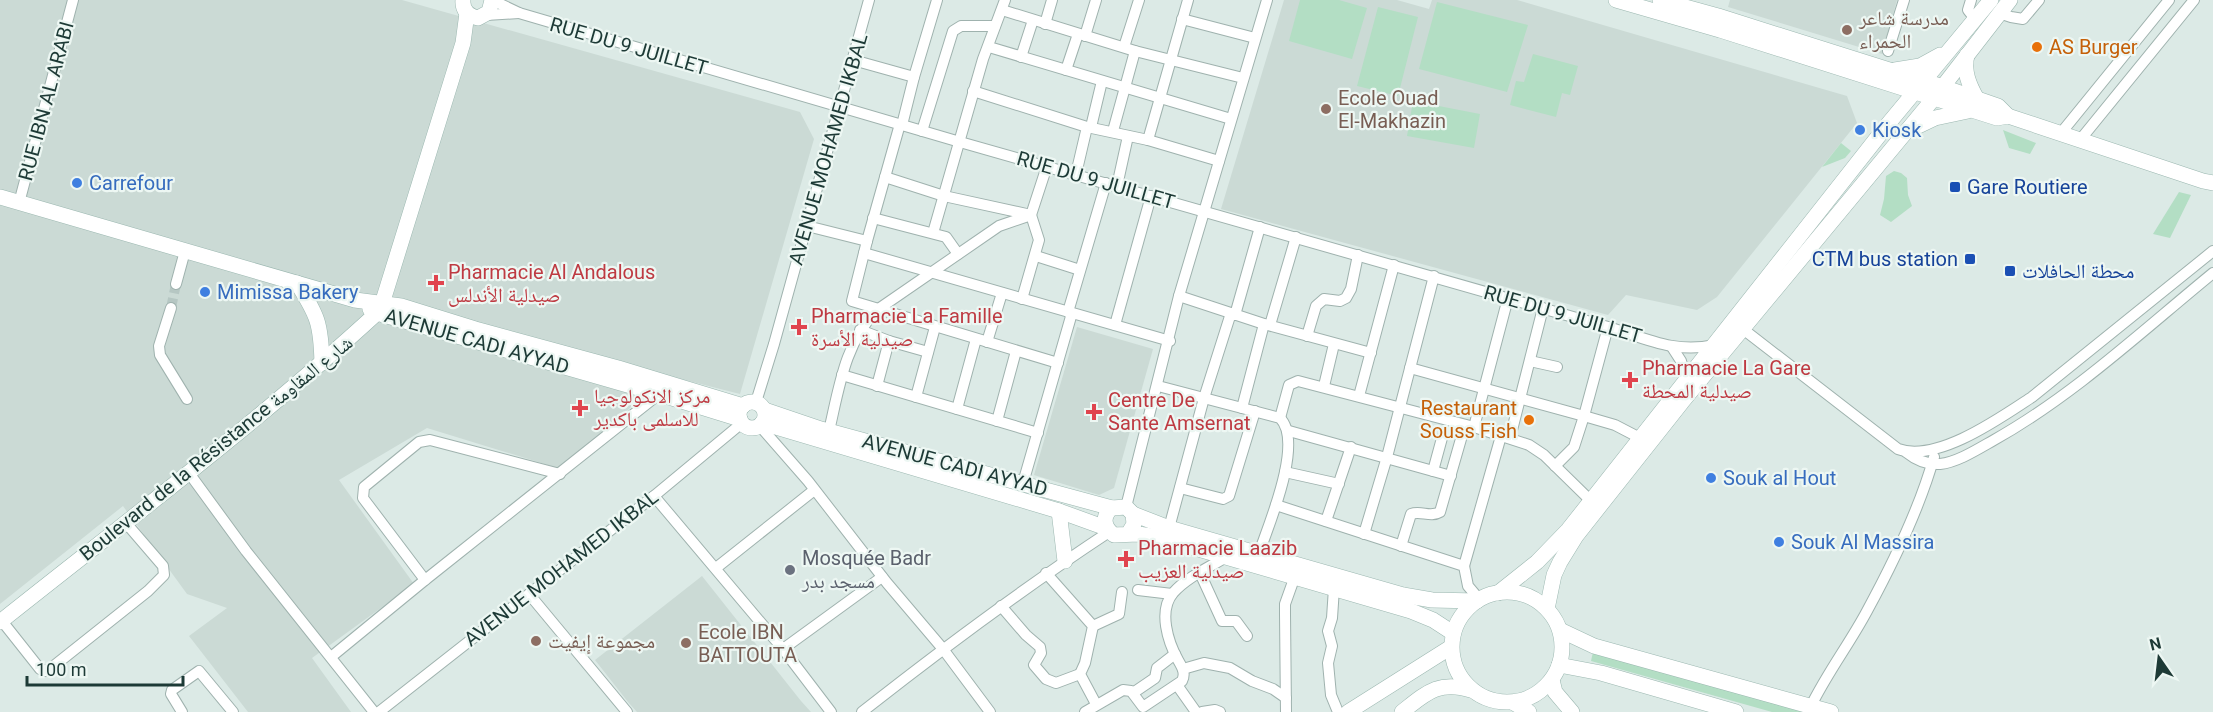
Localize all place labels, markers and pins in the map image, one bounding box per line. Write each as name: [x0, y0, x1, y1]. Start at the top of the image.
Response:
place label: مدرسة شاعر الحمراء: [1858, 6, 1949, 53]
marker: مدرسة شاعر الحمراء: [1840, 23, 1854, 37]
place label: AS Burger: [2049, 35, 2138, 59]
marker: AS Burger: [2030, 40, 2044, 54]
place label: Ecole Ouad El-Makhazin: [1338, 86, 1446, 133]
marker: Ecole Ouad El-Makhazin: [1319, 102, 1333, 116]
place label: Kiosk: [1872, 118, 1922, 142]
marker: Kiosk: [1853, 123, 1867, 137]
place label: Carrefour: [89, 171, 173, 195]
place label: Gare Routiere: [1967, 175, 2088, 199]
marker: Carrefour: [70, 176, 84, 190]
marker: Gare Routiere: [1948, 180, 1962, 194]
place label: CTM bus station: [1812, 247, 1958, 271]
marker: CTM bus station: [1963, 252, 1977, 266]
place label: محطة الحافلات: [2022, 259, 2134, 283]
place label: Pharmacie Al Andalous صيدلية الأندلس: [448, 260, 655, 307]
marker: محطة الحافلات: [2003, 264, 2017, 278]
marker: Pharmacie Al Andalous صيدلية الأندلس: [429, 276, 443, 290]
place label: Mimissa Bakery: [217, 280, 359, 304]
marker: Mimissa Bakery: [198, 285, 212, 299]
place label: Pharmacie La Famille صيدلية الأسرة: [811, 304, 1003, 351]
marker: Pharmacie La Famille صيدلية الأسرة: [792, 320, 806, 334]
place label: Pharmacie La Gare صيدلية المحطة: [1642, 356, 1811, 403]
marker: Pharmacie La Gare صيدلية المحطة: [1623, 373, 1637, 387]
place label: مركز الانكولوجيا للاسلمى باكدير: [593, 384, 710, 431]
place label: Centre De Sante Amsernat: [1108, 388, 1251, 435]
place label: Restaurant Souss Fish: [1420, 396, 1517, 443]
marker: مركز الانكولوجيا للاسلمى باكدير: [571, 399, 589, 417]
marker: Centre De Sante Amsernat: [1085, 403, 1103, 421]
marker: Restaurant Souss Fish: [1522, 413, 1536, 427]
place label: Souk al Hout: [1723, 466, 1836, 490]
marker: Souk al Hout: [1704, 471, 1718, 485]
place label: Souk Al Massira: [1791, 530, 1934, 554]
marker: Souk Al Massira: [1772, 535, 1786, 549]
place label: Pharmacie Laazib صيدلية العزيب: [1138, 536, 1297, 583]
place label: Mosquée Badr مسجد بدر: [801, 546, 931, 593]
marker: Pharmacie Laazib صيدلية العزيب: [1119, 552, 1133, 566]
marker: Mosquée Badr مسجد بدر: [783, 563, 797, 577]
place label: Ecole IBN BATTOUTA: [698, 620, 797, 667]
place label: مجموعة إيفيت: [548, 629, 655, 655]
marker: مجموعة إيفيت: [529, 634, 543, 648]
marker: Ecole IBN BATTOUTA: [679, 636, 693, 650]

